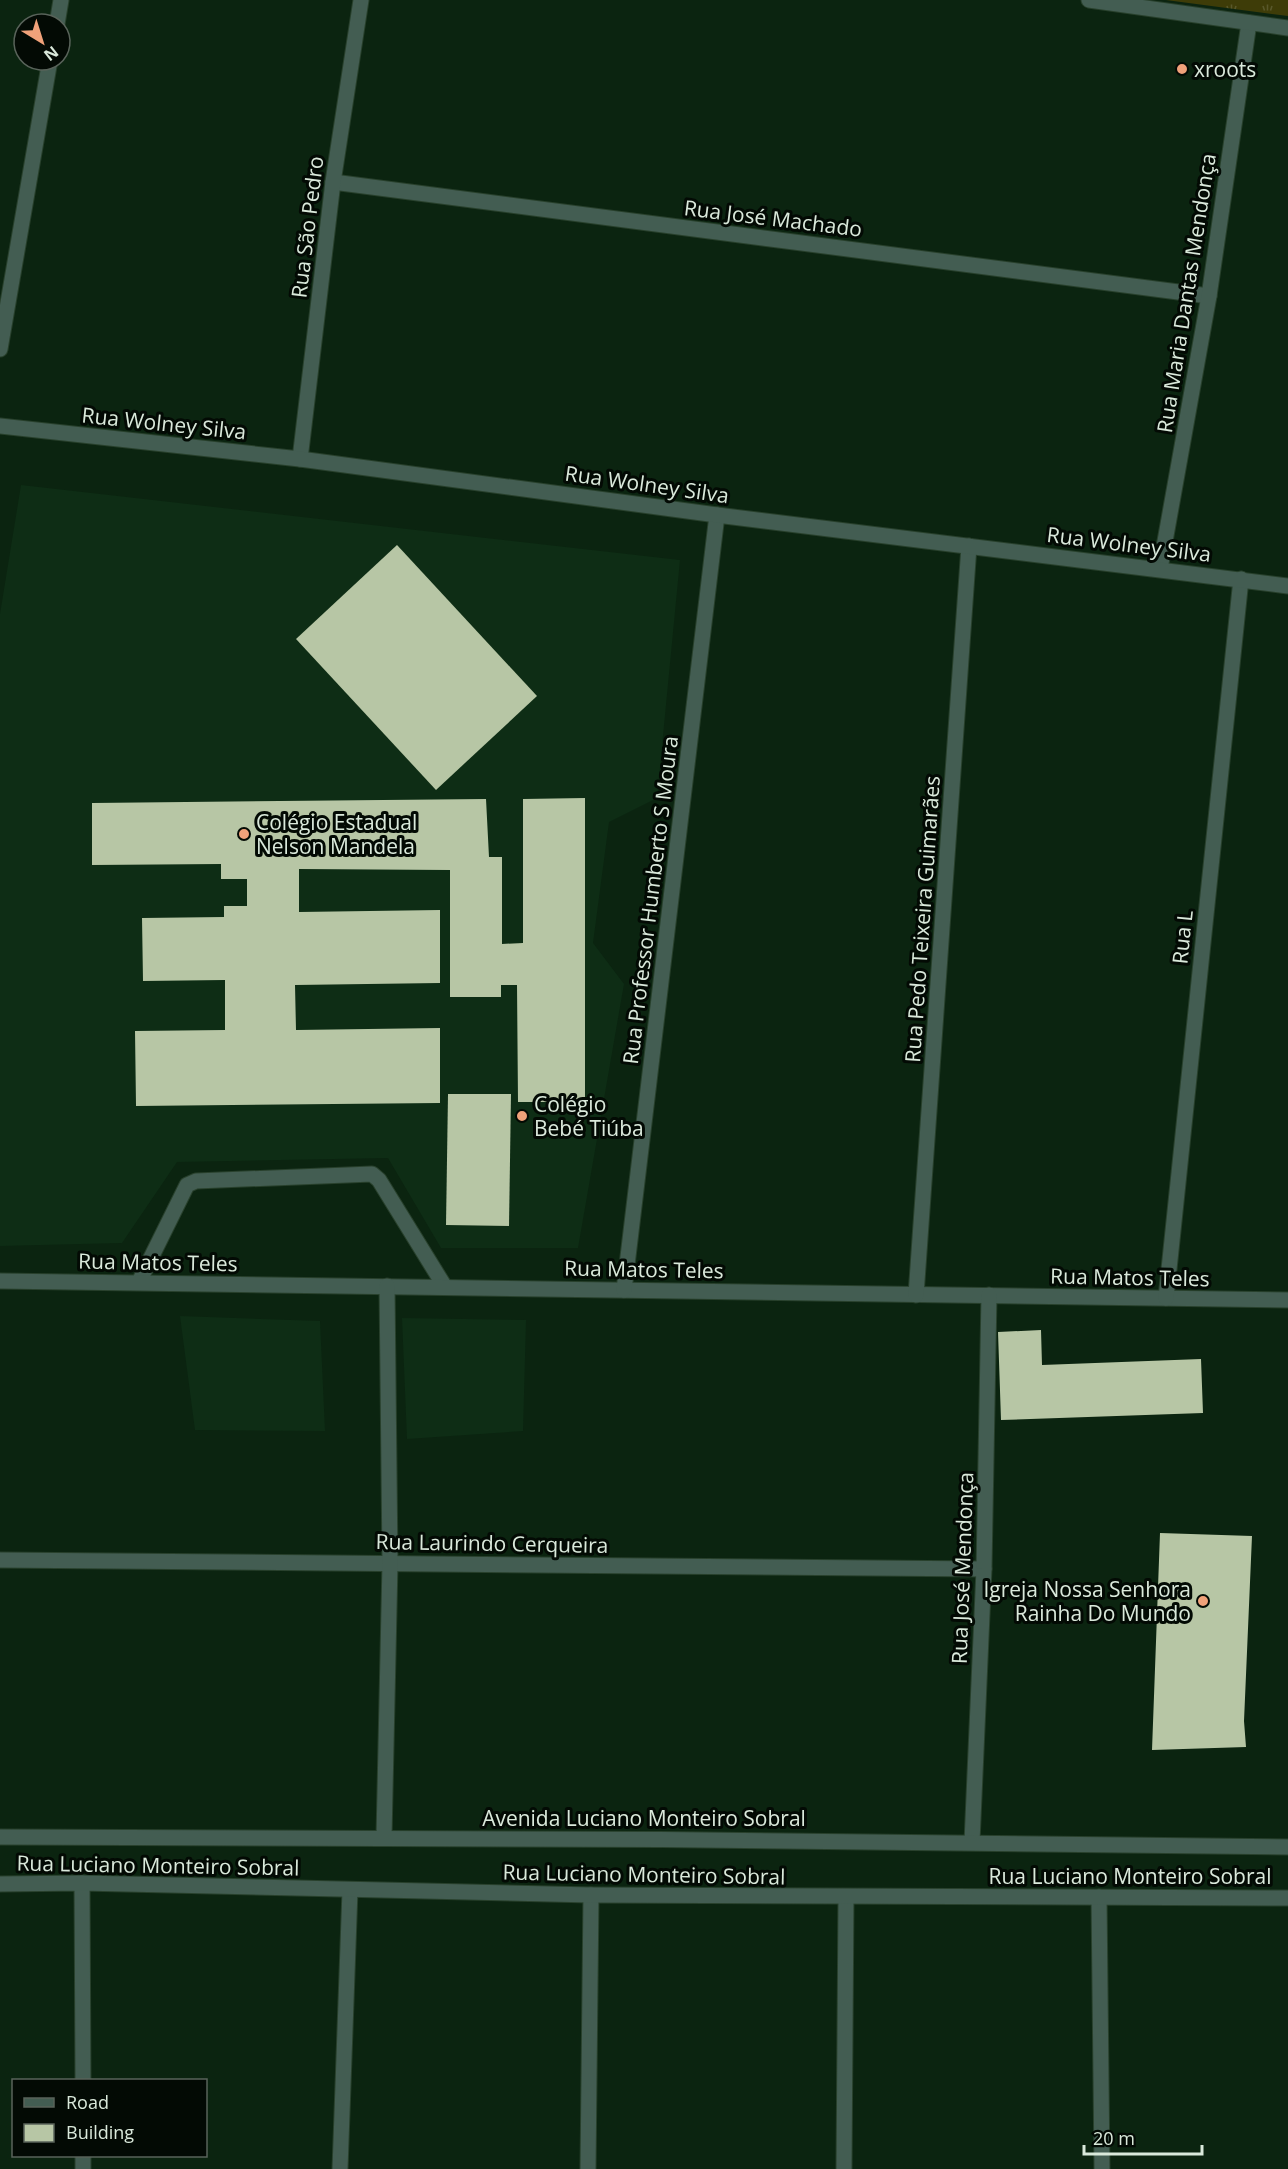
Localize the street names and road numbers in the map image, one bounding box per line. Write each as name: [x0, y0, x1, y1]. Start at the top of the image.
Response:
street label: Rua Maria Dantas Mendonça: [1150, 151, 1222, 435]
street label: Rua São Pedro: [284, 154, 330, 300]
street label: Rua José Machado: [682, 193, 864, 243]
street label: Rua Wolney Silva: [80, 400, 248, 446]
street label: Rua Wolney Silva: [563, 459, 731, 509]
street label: Rua Wolney Silva: [1045, 520, 1213, 568]
street label: Rua Professor Humberto S Moura: [616, 734, 684, 1066]
street label: Rua Pedo Teixeira Guimarães: [898, 775, 946, 1063]
street label: Rua L: [1165, 909, 1199, 965]
street label: Rua Matos Teles: [78, 1247, 238, 1277]
street label: Rua Matos Teles: [564, 1254, 724, 1284]
street label: Rua Matos Teles: [1050, 1262, 1210, 1292]
street label: Rua José Mendonça: [945, 1471, 979, 1665]
street label: Rua Laurindo Cerqueira: [375, 1527, 609, 1559]
street label: Avenida Luciano Monteiro Sobral: [482, 1804, 806, 1832]
street label: Rua Luciano Monteiro Sobral: [16, 1849, 300, 1881]
street label: Rua Luciano Monteiro Sobral: [502, 1858, 786, 1890]
street label: Rua Luciano Monteiro Sobral: [989, 1862, 1272, 1890]

